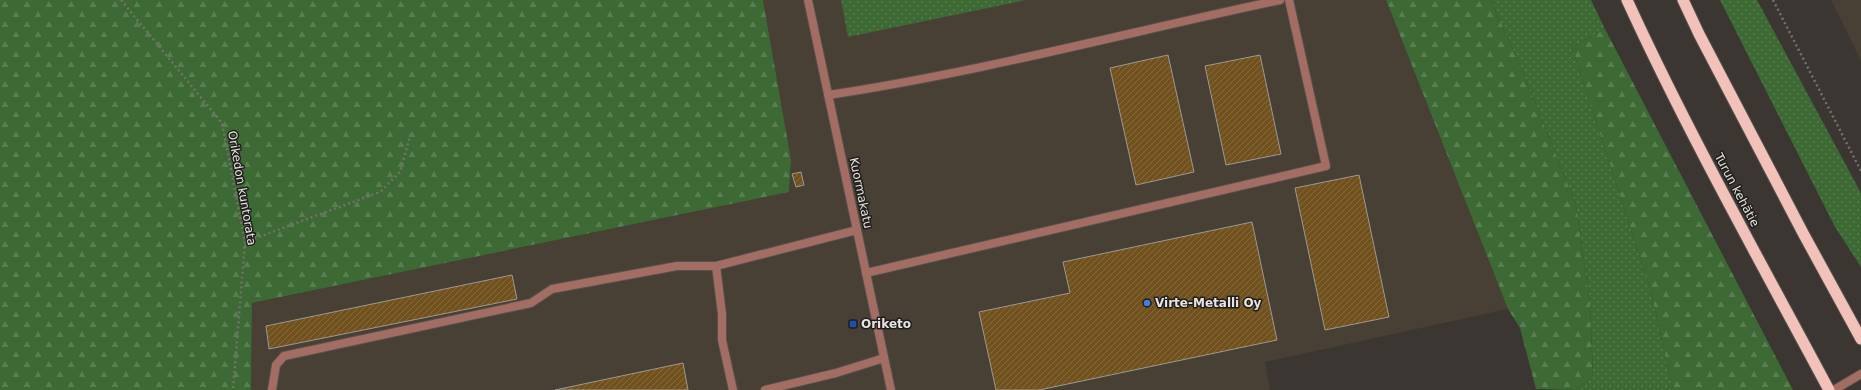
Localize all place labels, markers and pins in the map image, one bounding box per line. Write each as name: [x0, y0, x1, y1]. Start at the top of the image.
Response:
place label: Virte-Metalli Oy: [1155, 296, 1262, 310]
marker: Virte-Metalli Oy: [1142, 298, 1152, 308]
place label: Oriketo: [861, 317, 911, 331]
marker: Oriketo: [848, 319, 858, 329]

